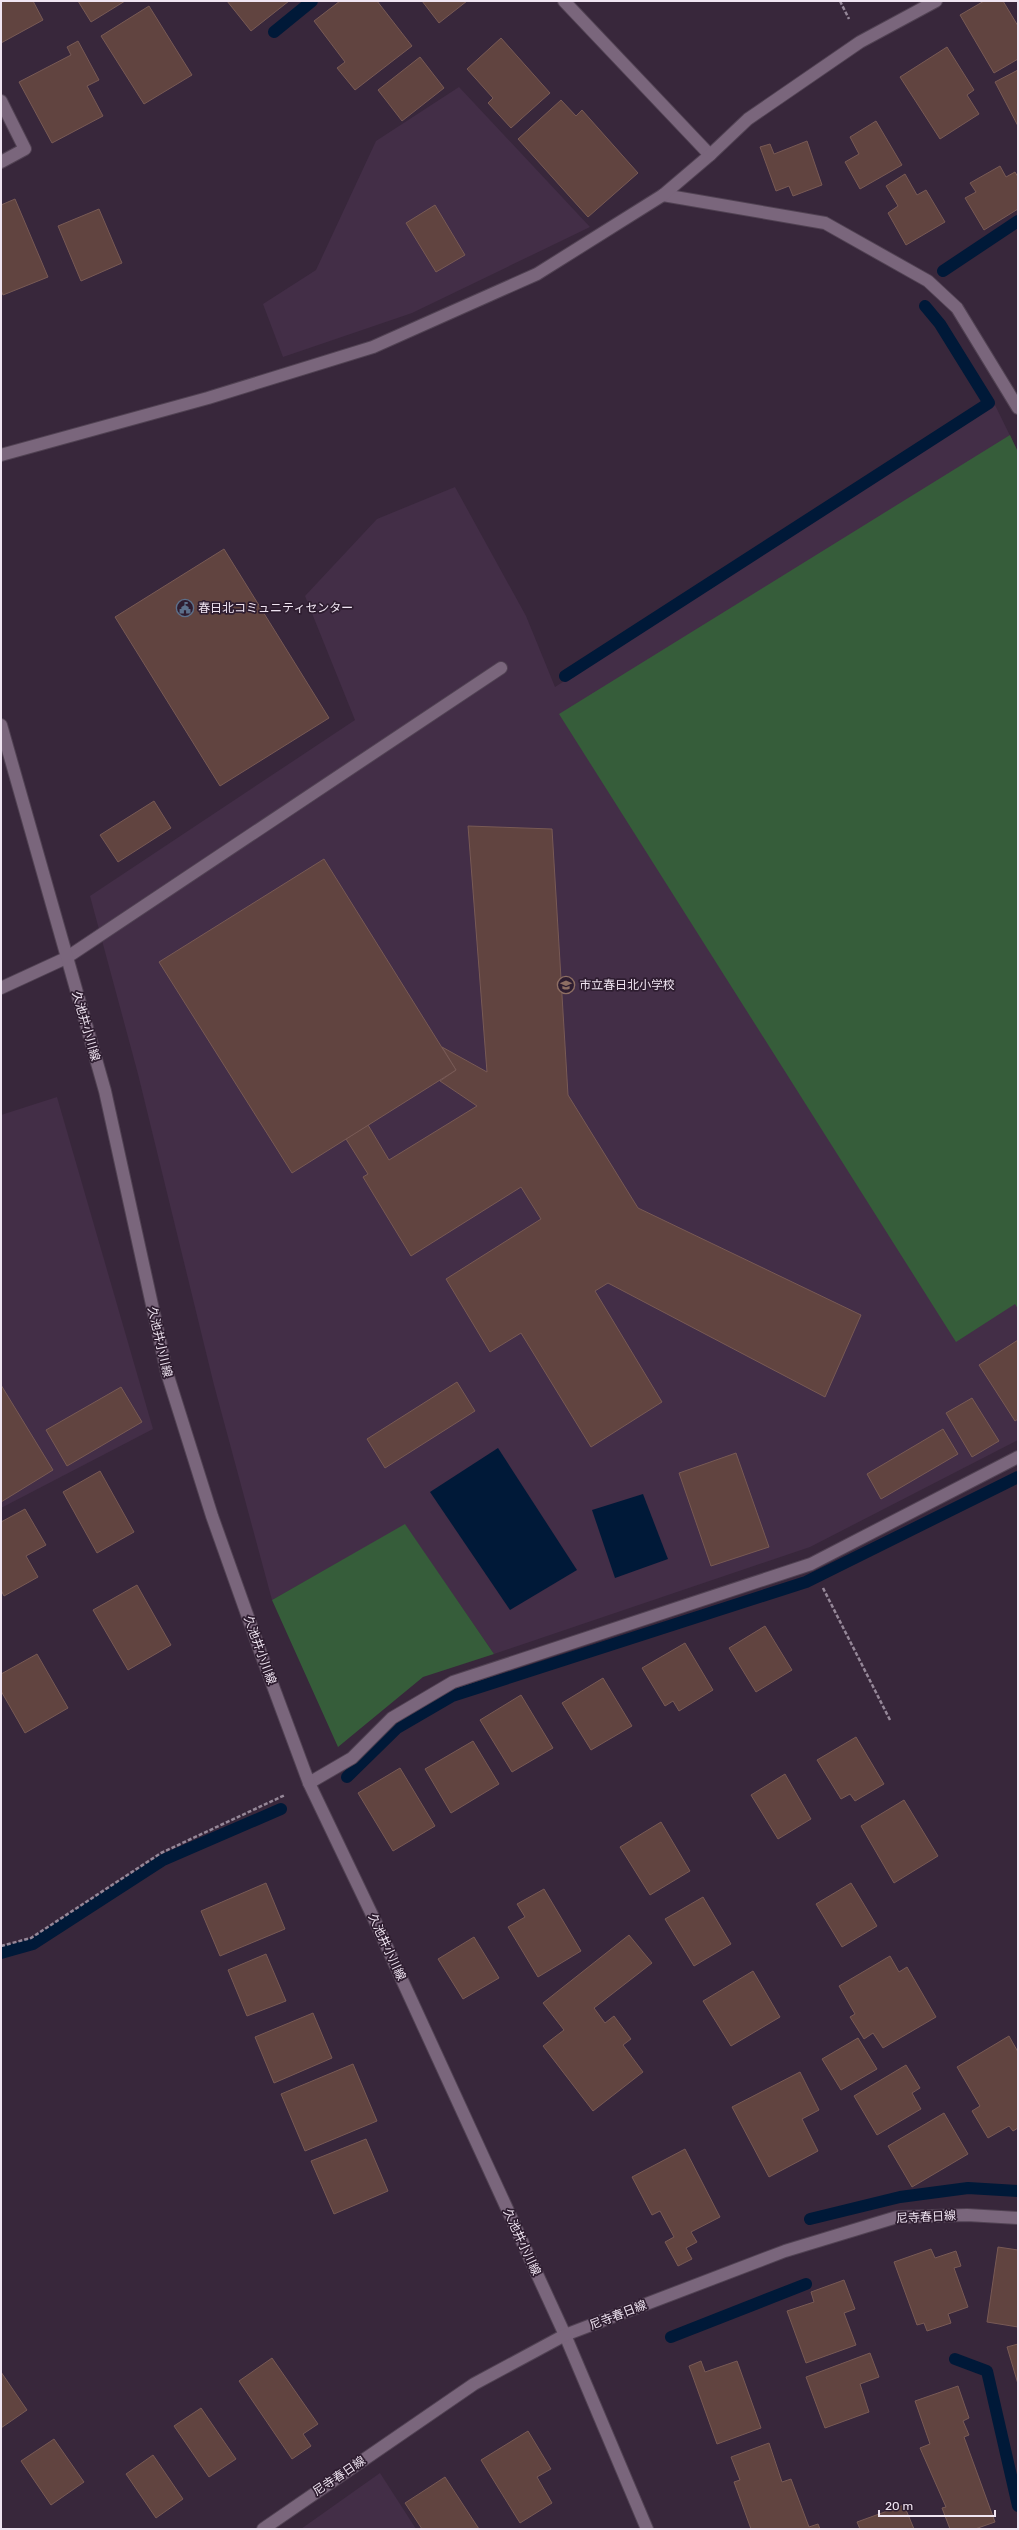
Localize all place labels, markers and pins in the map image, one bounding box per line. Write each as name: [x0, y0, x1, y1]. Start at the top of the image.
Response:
public building icon: 春日北コミュニティセンター: [175, 598, 195, 618]
place label: 春日北コミュニティセンター: [198, 601, 353, 615]
school or university icon: 市立春日北小学校: [556, 975, 576, 995]
place label: 市立春日北小学校: [579, 978, 675, 992]

